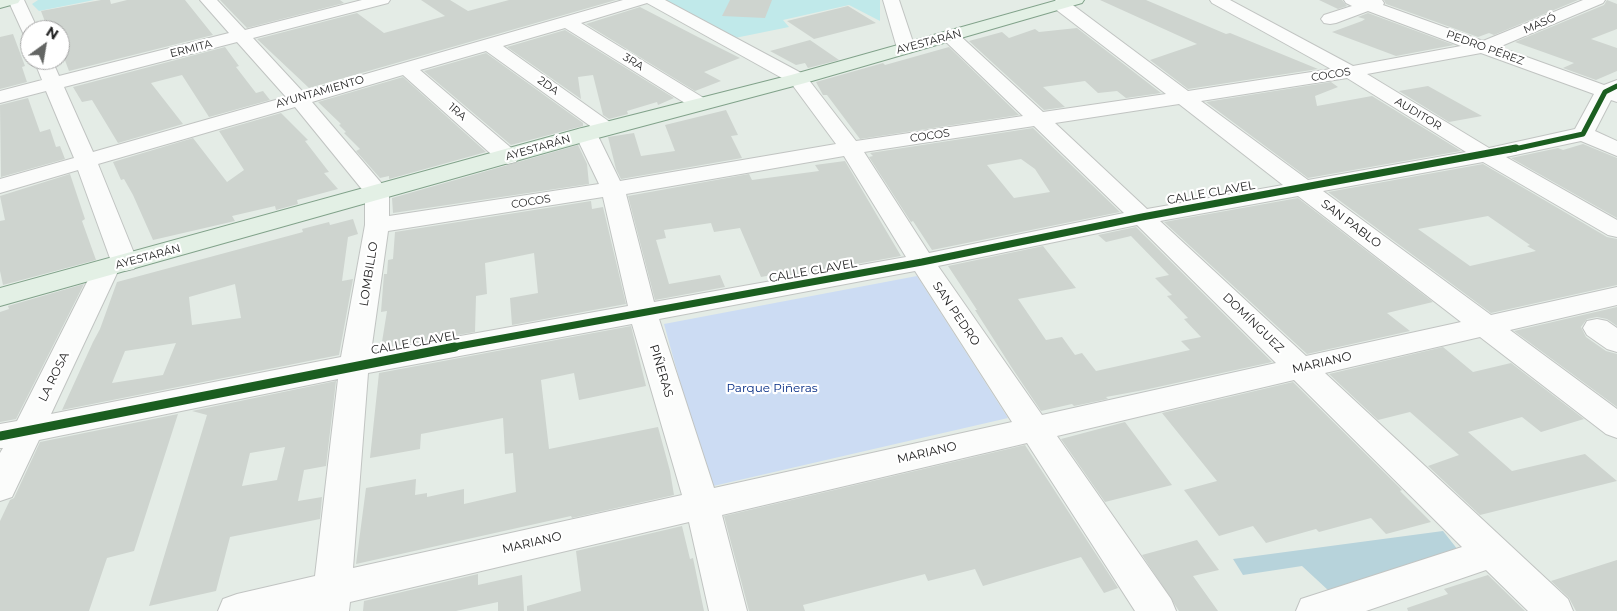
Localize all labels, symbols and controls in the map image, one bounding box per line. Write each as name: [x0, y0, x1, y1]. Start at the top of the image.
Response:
street label: MASÓ: [1522, 11, 1558, 37]
north arrow: [20, 20, 70, 70]
text: N: [43, 22, 62, 44]
street label: AYESTARÁN: [895, 27, 963, 57]
street label: PEDRO PÉREZ: [1444, 28, 1526, 68]
street label: ERMITA: [169, 37, 213, 61]
street label: 3RA: [620, 51, 646, 73]
street label: COCOS: [1310, 65, 1352, 85]
street label: AYUNTAMIENTO: [274, 73, 366, 111]
street label: 2DA: [535, 74, 561, 98]
street label: AUDITOR: [1392, 95, 1444, 133]
street label: 1RA: [445, 101, 469, 123]
street label: COCOS: [909, 127, 951, 145]
street label: AYESTARÁN: [504, 132, 572, 164]
street label: CALLE CLAVEL: [1166, 178, 1256, 208]
street label: COCOS: [510, 192, 552, 212]
street label: SAN PABLO: [1318, 197, 1384, 251]
street label: LOMBILLO: [357, 241, 381, 307]
street label: AYESTARÁN: [114, 242, 182, 272]
street label: CALLE CLAVEL: [768, 256, 858, 286]
street label: SAN PEDRO: [929, 279, 983, 349]
street label: DOMÍNGUEZ: [1219, 290, 1287, 356]
street label: CALLE CLAVEL: [370, 328, 460, 358]
street label: PIÑERAS: [646, 343, 676, 399]
street label: MARIANO: [1291, 349, 1353, 377]
street label: LA ROSA: [36, 350, 72, 404]
park label: Parque Piñeras: [726, 381, 818, 395]
street label: MARIANO: [896, 439, 958, 467]
street label: MARIANO: [501, 529, 563, 557]

